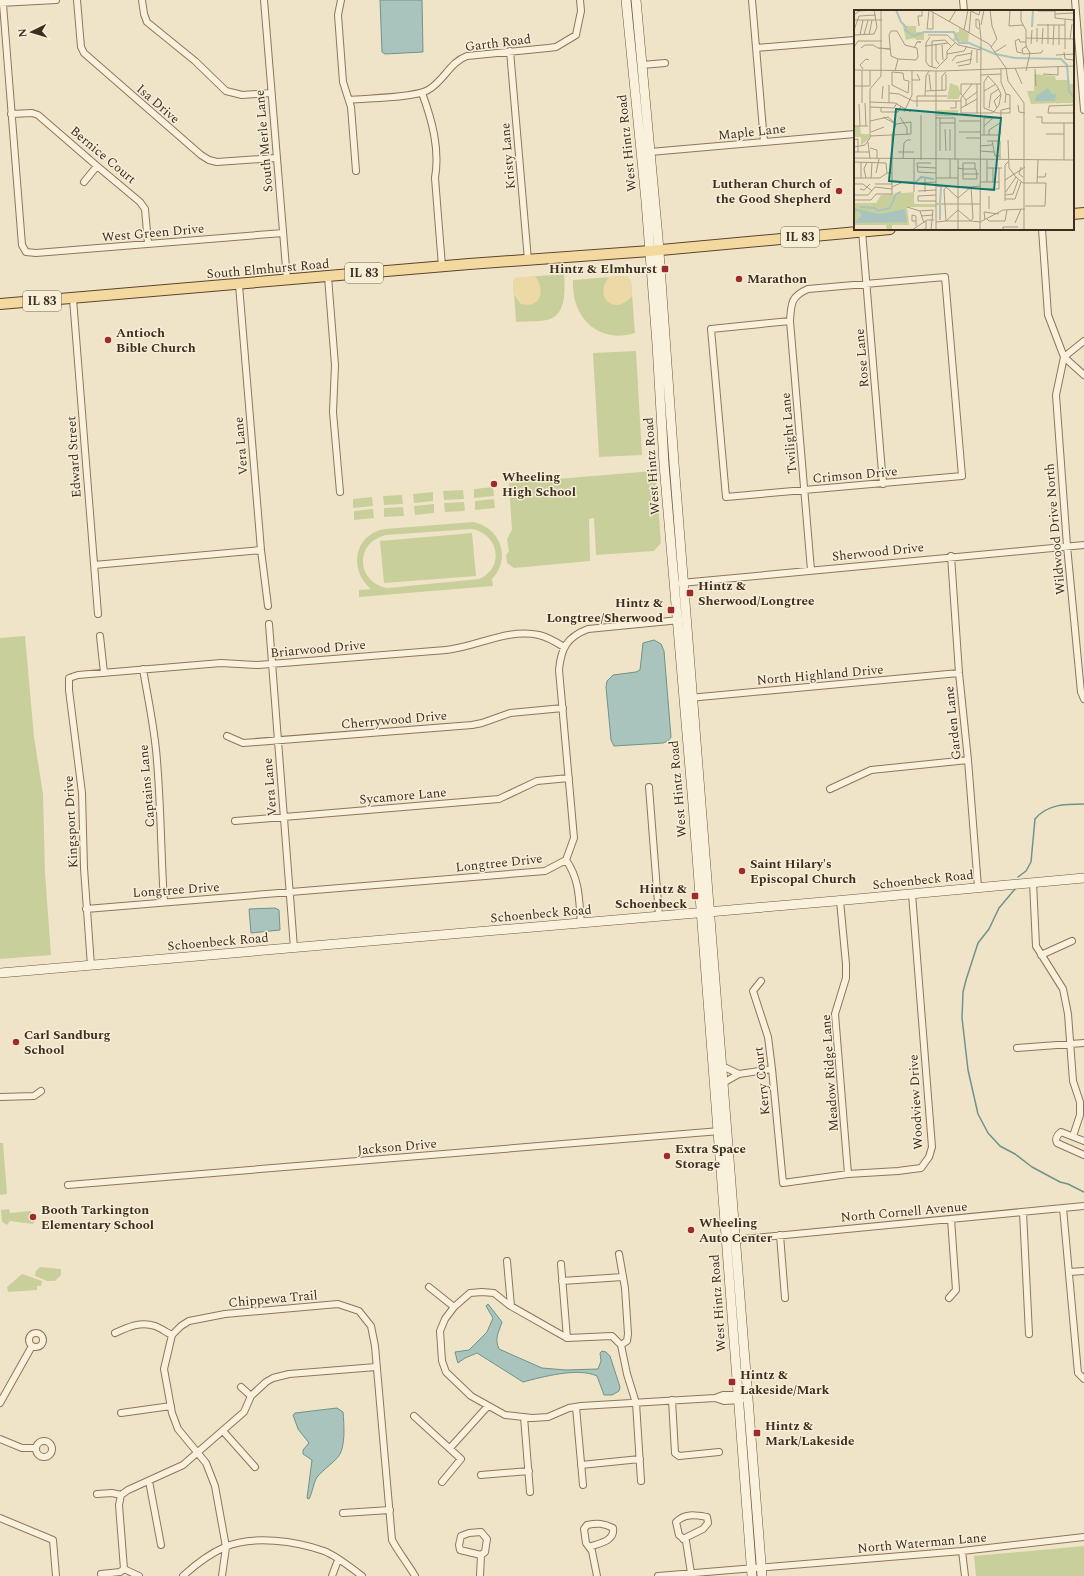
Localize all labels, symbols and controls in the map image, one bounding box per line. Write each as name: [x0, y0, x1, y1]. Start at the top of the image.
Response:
inset map: [854, 10, 1074, 230]
north arrow: [12, 12, 52, 52]
text: N: [14, 28, 31, 38]
street label: Garth Road: [464, 29, 532, 57]
street label: Isa Drive: [132, 79, 184, 129]
street label: South Merle Lane: [250, 89, 278, 193]
street label: West Hintz Road: [612, 93, 642, 193]
street label: Maple Lane: [717, 119, 787, 145]
street label: Bernice Court: [66, 121, 141, 189]
street label: Kristy Lane: [495, 122, 521, 190]
place label: Lutheran Church of the Good Shepherd: [712, 174, 832, 209]
marker: Lutheran Church of the Good Shepherd: [834, 186, 844, 196]
street label: West Green Drive: [101, 219, 205, 247]
road number: IL 83: [781, 227, 819, 247]
street label: South Elmhurst Road: [206, 254, 330, 284]
place label: Hintz & Elmhurst: [549, 259, 657, 279]
road number: IL 83: [345, 263, 383, 283]
marker: Hintz & Elmhurst: [660, 264, 670, 274]
place label: Marathon: [747, 269, 807, 289]
marker: Marathon: [734, 274, 744, 284]
road number: IL 83: [23, 291, 61, 311]
place label: Antioch Bible Church: [116, 323, 196, 358]
street label: Rose Lane: [849, 328, 875, 388]
marker: Antioch Bible Church: [103, 335, 113, 345]
street label: Twilight Lane: [775, 392, 803, 474]
street label: Edward Street: [61, 415, 87, 498]
street label: Vera Lane: [228, 416, 254, 476]
street label: West Hintz Road: [639, 417, 665, 515]
street label: Crimson Drive: [812, 461, 898, 489]
street label: Wildwood Drive North: [1039, 462, 1071, 596]
place label: Wheeling High School: [502, 467, 576, 502]
marker: Wheeling High School: [489, 479, 499, 489]
street label: Sherwood Drive: [831, 537, 925, 567]
place label: Hintz & Sherwood/Longtree: [698, 576, 815, 611]
marker: Hintz & Sherwood/Longtree: [685, 588, 695, 598]
place label: Hintz & Longtree/Sherwood: [546, 593, 663, 628]
marker: Hintz & Longtree/Sherwood: [666, 605, 676, 615]
street label: Briarwood Drive: [269, 635, 367, 663]
street label: North Highland Drive: [756, 659, 884, 691]
street label: Garden Lane: [939, 685, 967, 761]
street label: Cherrywood Drive: [340, 705, 448, 735]
street label: West Hintz Road: [664, 739, 692, 839]
street label: Captains Lane: [133, 744, 161, 828]
street label: Vera Lane: [257, 757, 283, 817]
street label: Kingsport Drive: [59, 775, 83, 869]
street label: Sycamore Lane: [359, 782, 447, 810]
street label: Longtree Drive: [454, 848, 544, 878]
place label: Saint Hilary's Episcopal Church: [750, 854, 856, 889]
street label: Schoenbeck Road: [872, 865, 974, 895]
marker: Saint Hilary's Episcopal Church: [737, 866, 747, 876]
street label: Longtree Drive: [132, 877, 220, 903]
place label: Hintz & Schoenbeck: [615, 879, 687, 914]
marker: Hintz & Schoenbeck: [690, 891, 700, 901]
street label: Schoenbeck Road: [490, 900, 592, 928]
street label: Schoenbeck Road: [167, 928, 269, 956]
street label: Meadow Ridge Lane: [816, 1014, 844, 1132]
place label: Carl Sandburg School: [24, 1025, 111, 1060]
marker: Carl Sandburg School: [11, 1037, 21, 1047]
street label: Kerry Court: [748, 1045, 776, 1116]
street label: Woodview Drive: [904, 1054, 928, 1150]
street label: Jackson Drive: [356, 1134, 438, 1160]
place label: Extra Space Storage: [675, 1139, 746, 1174]
marker: Extra Space Storage: [662, 1151, 672, 1161]
street label: North Cornell Avenue: [840, 1196, 968, 1228]
place label: Booth Tarkington Elementary School: [41, 1200, 154, 1235]
marker: Booth Tarkington Elementary School: [28, 1212, 38, 1222]
place label: Wheeling Auto Center: [699, 1213, 773, 1248]
marker: Wheeling Auto Center: [686, 1225, 696, 1235]
street label: West Hintz Road: [705, 1254, 731, 1352]
street label: Chippewa Trail: [228, 1285, 319, 1313]
place label: Hintz & Lakeside/Mark: [740, 1365, 830, 1400]
marker: Hintz & Lakeside/Mark: [727, 1377, 737, 1387]
place label: Hintz & Mark/Lakeside: [765, 1416, 854, 1451]
marker: Hintz & Mark/Lakeside: [752, 1428, 762, 1438]
street label: North Waterman Lane: [857, 1527, 987, 1559]

